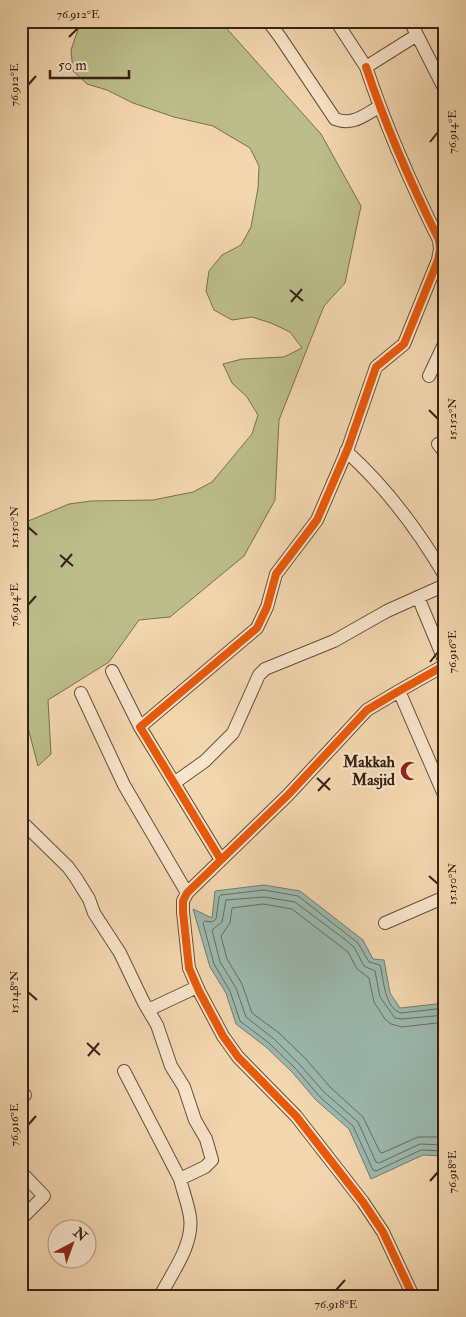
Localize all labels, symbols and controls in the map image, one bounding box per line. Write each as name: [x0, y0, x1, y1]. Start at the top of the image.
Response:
text: 76.912°E: [56, 7, 100, 22]
scale bar: [50, 48, 129, 80]
text: 50 m: [58, 56, 87, 75]
text: 76.912°E: [7, 63, 22, 107]
text: 76.914°E: [445, 110, 460, 154]
text: 15.152°N: [445, 398, 460, 440]
text: 15.150°N: [7, 506, 22, 548]
text: 76.914°E: [7, 583, 22, 627]
text: 76.916°E: [445, 630, 460, 674]
place label: Makkah Masjid: [342, 752, 396, 790]
mosque icon: Makkah Masjid: [399, 760, 421, 782]
text: 15.150°N: [445, 863, 460, 905]
text: 15.148°N: [7, 970, 22, 1014]
text: 76.916°E: [7, 1103, 22, 1147]
text: 76.918°E: [445, 1150, 460, 1193]
north arrow: [48, 1220, 98, 1270]
text: N: [69, 1223, 91, 1245]
text: 76.918°E: [315, 1297, 358, 1312]

